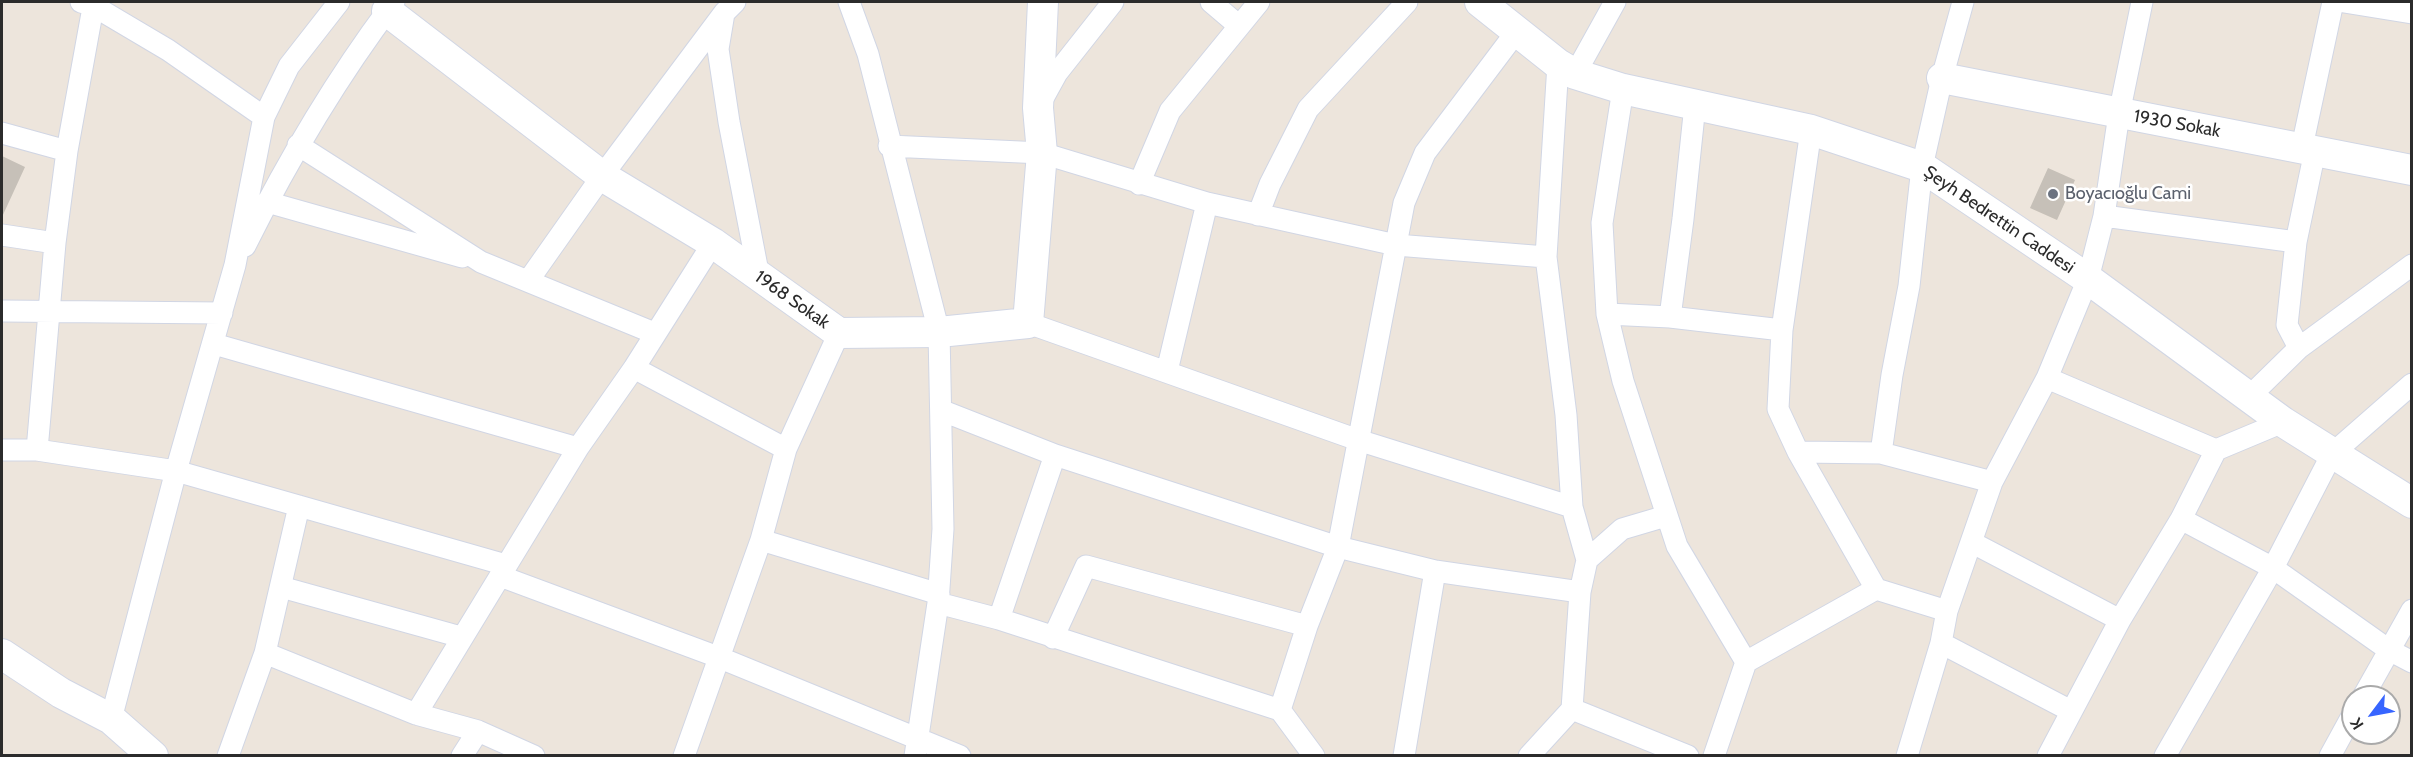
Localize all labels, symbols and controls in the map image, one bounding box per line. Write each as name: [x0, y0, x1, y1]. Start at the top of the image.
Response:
street label: 1930 Sokak: [2132, 106, 2222, 142]
street label: Şeyh Bedrettin Caddesi: [1919, 161, 2079, 279]
place label: Boyacıoğlu Cami: [2065, 183, 2191, 205]
marker: Boyacıoğlu Cami: [2046, 187, 2060, 201]
street label: 1968 Sokak: [750, 266, 834, 334]
north arrow: [2341, 685, 2401, 745]
text: K: [2346, 714, 2368, 733]

